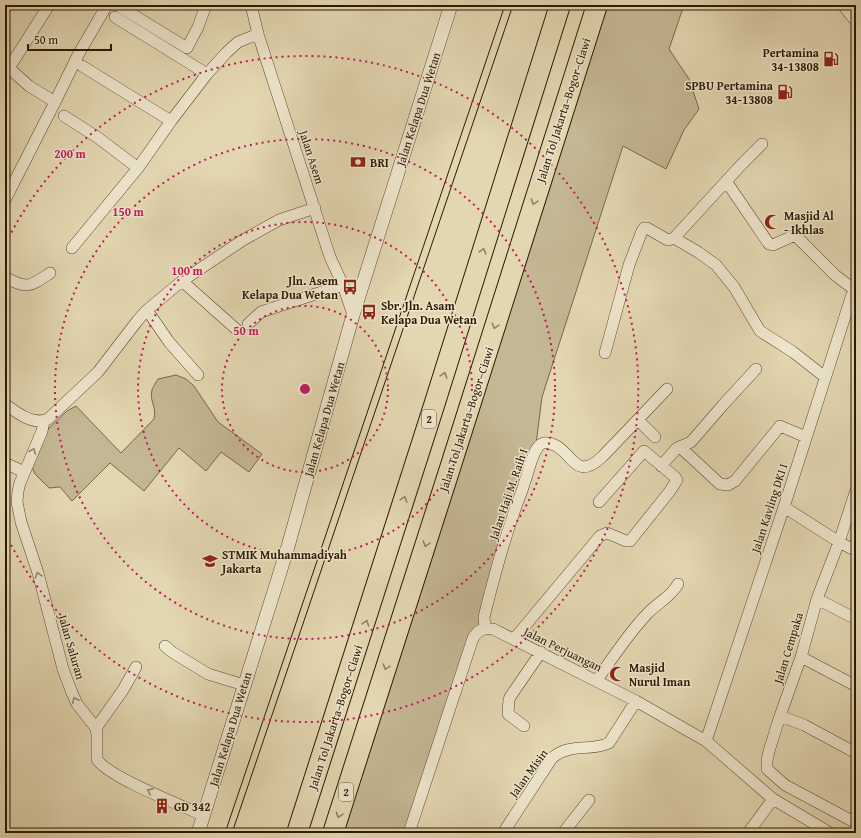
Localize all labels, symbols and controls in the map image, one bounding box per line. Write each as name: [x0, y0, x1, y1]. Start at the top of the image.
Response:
scale bar: [28, 26, 111, 52]
text: 50 m: [34, 31, 58, 48]
street label: Jalan Tol Jakarta–Bogor–Ciawi: [531, 35, 595, 186]
place label: Pertamina 34-13808: [763, 44, 820, 75]
street label: Jalan Kelapa Dua Wetan: [391, 50, 444, 170]
fuel station icon: Pertamina 34-13808: [822, 50, 840, 68]
place label: SPBU Pertamina 34-13808: [685, 77, 774, 108]
fuel station icon: SPBU Pertamina 34-13808: [776, 83, 794, 101]
street label: Jalan Asem: [295, 126, 329, 186]
text: 200 m: [54, 145, 87, 162]
bank icon: BRI: [349, 153, 367, 171]
place label: BRI: [370, 154, 389, 171]
one-way arrow: [530, 199, 539, 206]
text: 150 m: [112, 203, 145, 220]
place label: Masjid Al - Ikhlas: [784, 207, 834, 238]
mosque icon: Masjid Al - Ikhlas: [763, 213, 781, 231]
one-way arrow: [478, 248, 487, 255]
text: 100 m: [171, 262, 204, 279]
place label: Jln. Asem Kelapa Dua Wetan: [242, 272, 339, 303]
bus stop icon: Jln. Asem Kelapa Dua Wetan: [341, 278, 359, 296]
place label: Sbr. Jln. Asam Kelapa Dua Wetan: [381, 297, 477, 328]
bus stop icon: Sbr. Jln. Asam Kelapa Dua Wetan: [360, 303, 378, 321]
text: 50 m: [233, 322, 259, 339]
one-way arrow: [491, 323, 500, 330]
street label: Jalan Tol Jakarta–Bogor–Ciawi: [434, 344, 498, 495]
street label: Jalan Kelapa Dua Wetan: [299, 359, 349, 480]
one-way arrow: [439, 372, 447, 379]
centre of rings: [298, 382, 312, 396]
road number: 2: [422, 410, 436, 428]
street label: Jalan Haji M. Raih I: [484, 446, 532, 544]
one-way arrow: [28, 448, 36, 456]
street label: Jalan Kavling DKI I: [746, 461, 792, 557]
one-way arrow: [399, 496, 408, 503]
one-way arrow: [422, 540, 431, 547]
place label: STMIK Muhammadiyah Jakarta: [220, 546, 347, 577]
school or university icon: STMIK Muhammadiyah Jakarta: [201, 552, 219, 570]
one-way arrow: [34, 572, 43, 579]
street label: Jalan Cempaka: [769, 610, 807, 688]
street label: Jalan Saluran: [54, 611, 89, 682]
one-way arrow: [361, 620, 370, 627]
street label: Jalan Perjuangan: [519, 622, 605, 675]
street label: Jalan Tol Jakarta–Bogor–Ciawi: [303, 642, 367, 793]
place label: Masjid Nurul Iman: [629, 659, 690, 690]
one-way arrow: [382, 664, 391, 671]
mosque icon: Masjid Nurul Iman: [608, 665, 626, 683]
street label: Jalan Kelapa Dua Wetan: [204, 670, 256, 790]
one-way arrow: [72, 696, 80, 704]
street label: Jalan Misin: [504, 745, 551, 802]
road number: 2: [339, 783, 353, 801]
one-way arrow: [147, 788, 154, 796]
building icon: GD 342: [153, 797, 171, 815]
place label: GD 342: [174, 798, 210, 815]
one-way arrow: [335, 811, 343, 818]

